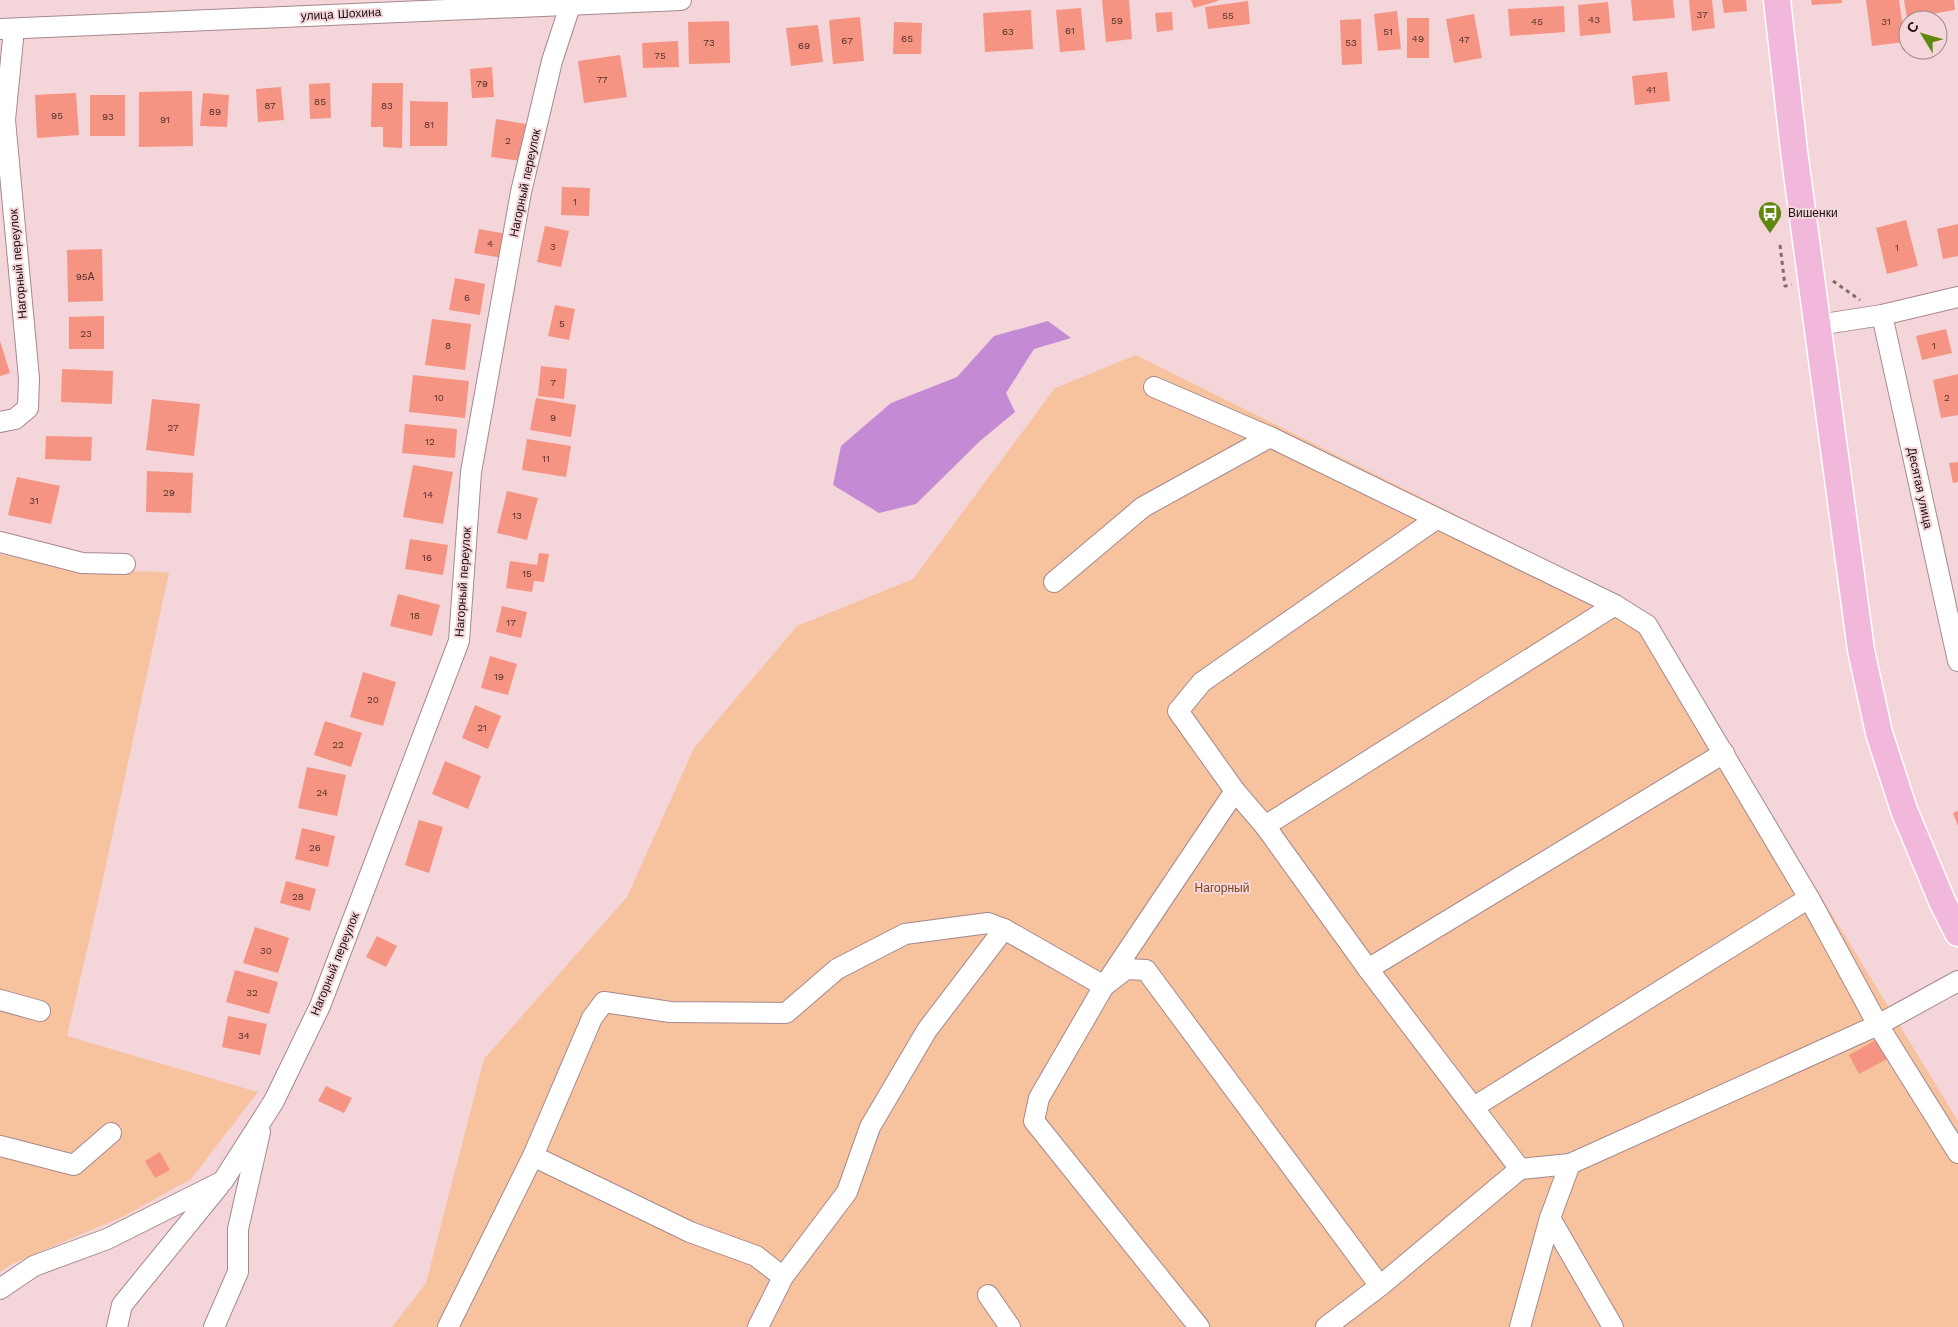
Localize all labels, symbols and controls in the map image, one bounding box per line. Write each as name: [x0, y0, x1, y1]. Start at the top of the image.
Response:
street label: улица Шохина: [300, 5, 382, 23]
house number: 37: [1696, 9, 1708, 20]
house number: 55: [1222, 10, 1234, 21]
north arrow: [1898, 10, 1948, 60]
house number: 43: [1588, 14, 1600, 25]
house number: 59: [1111, 15, 1123, 26]
house number: 45: [1531, 16, 1543, 27]
house number: 31: [1881, 16, 1891, 27]
text: С: [1903, 18, 1922, 36]
house number: 61: [1065, 25, 1075, 36]
house number: 63: [1002, 26, 1014, 37]
house number: 51: [1383, 26, 1393, 37]
house number: 65: [901, 33, 913, 44]
house number: 49: [1412, 33, 1424, 44]
house number: 47: [1458, 34, 1470, 45]
house number: 67: [841, 35, 853, 46]
house number: 73: [703, 37, 715, 48]
house number: 53: [1345, 37, 1357, 48]
house number: 69: [798, 40, 810, 51]
house number: 75: [654, 50, 666, 61]
house number: 77: [596, 74, 608, 85]
house number: 79: [476, 78, 488, 89]
house number: 41: [1646, 84, 1656, 95]
house number: 85: [314, 96, 326, 107]
house number: 87: [264, 100, 276, 111]
house number: 83: [381, 100, 393, 111]
house number: 89: [209, 106, 221, 117]
house number: 95: [51, 110, 63, 121]
house number: 93: [102, 111, 114, 122]
house number: 91: [160, 114, 170, 125]
house number: 81: [424, 119, 434, 130]
street label: Нагорный переулок: [507, 127, 543, 238]
house number: 2: [505, 135, 511, 146]
house number: 1: [573, 196, 577, 207]
bus stop icon: Вишенки: [1757, 200, 1783, 234]
place label: Вишенки: [1788, 206, 1838, 220]
street label: Нагорный переулок: [6, 208, 30, 319]
house number: 4: [487, 238, 493, 249]
house number: 3: [550, 241, 556, 252]
house number: 1: [1895, 242, 1899, 253]
house number: 95А: [76, 271, 95, 282]
house number: 6: [464, 292, 470, 303]
house number: 5: [559, 318, 565, 329]
house number: 23: [80, 328, 92, 339]
house number: 8: [445, 340, 451, 351]
house number: 1: [1932, 340, 1936, 351]
house number: 7: [550, 377, 556, 388]
house number: 10: [434, 392, 444, 403]
house number: 2: [1944, 392, 1950, 403]
house number: 9: [550, 412, 556, 423]
house number: 27: [167, 422, 179, 433]
house number: 12: [425, 436, 435, 447]
street label: Десятая улица: [1905, 446, 1936, 530]
house number: 11: [542, 453, 550, 464]
house number: 29: [163, 487, 175, 498]
house number: 14: [423, 489, 433, 500]
house number: 31: [29, 495, 39, 506]
house number: 13: [512, 510, 522, 521]
street label: Нагорный переулок: [452, 526, 474, 637]
house number: 16: [422, 552, 432, 563]
house number: 15: [522, 568, 532, 579]
house number: 18: [410, 610, 420, 621]
house number: 17: [506, 617, 516, 628]
house number: 19: [494, 671, 504, 682]
house number: 20: [367, 694, 379, 705]
house number: 21: [477, 722, 487, 733]
house number: 22: [332, 739, 344, 750]
house number: 24: [316, 787, 328, 798]
house number: 26: [309, 842, 321, 853]
park label: Нагорный: [1195, 881, 1249, 895]
house number: 28: [292, 891, 304, 902]
street label: Нагорный переулок: [308, 910, 362, 1018]
house number: 30: [260, 945, 272, 956]
house number: 32: [246, 987, 258, 998]
house number: 34: [238, 1030, 250, 1041]

